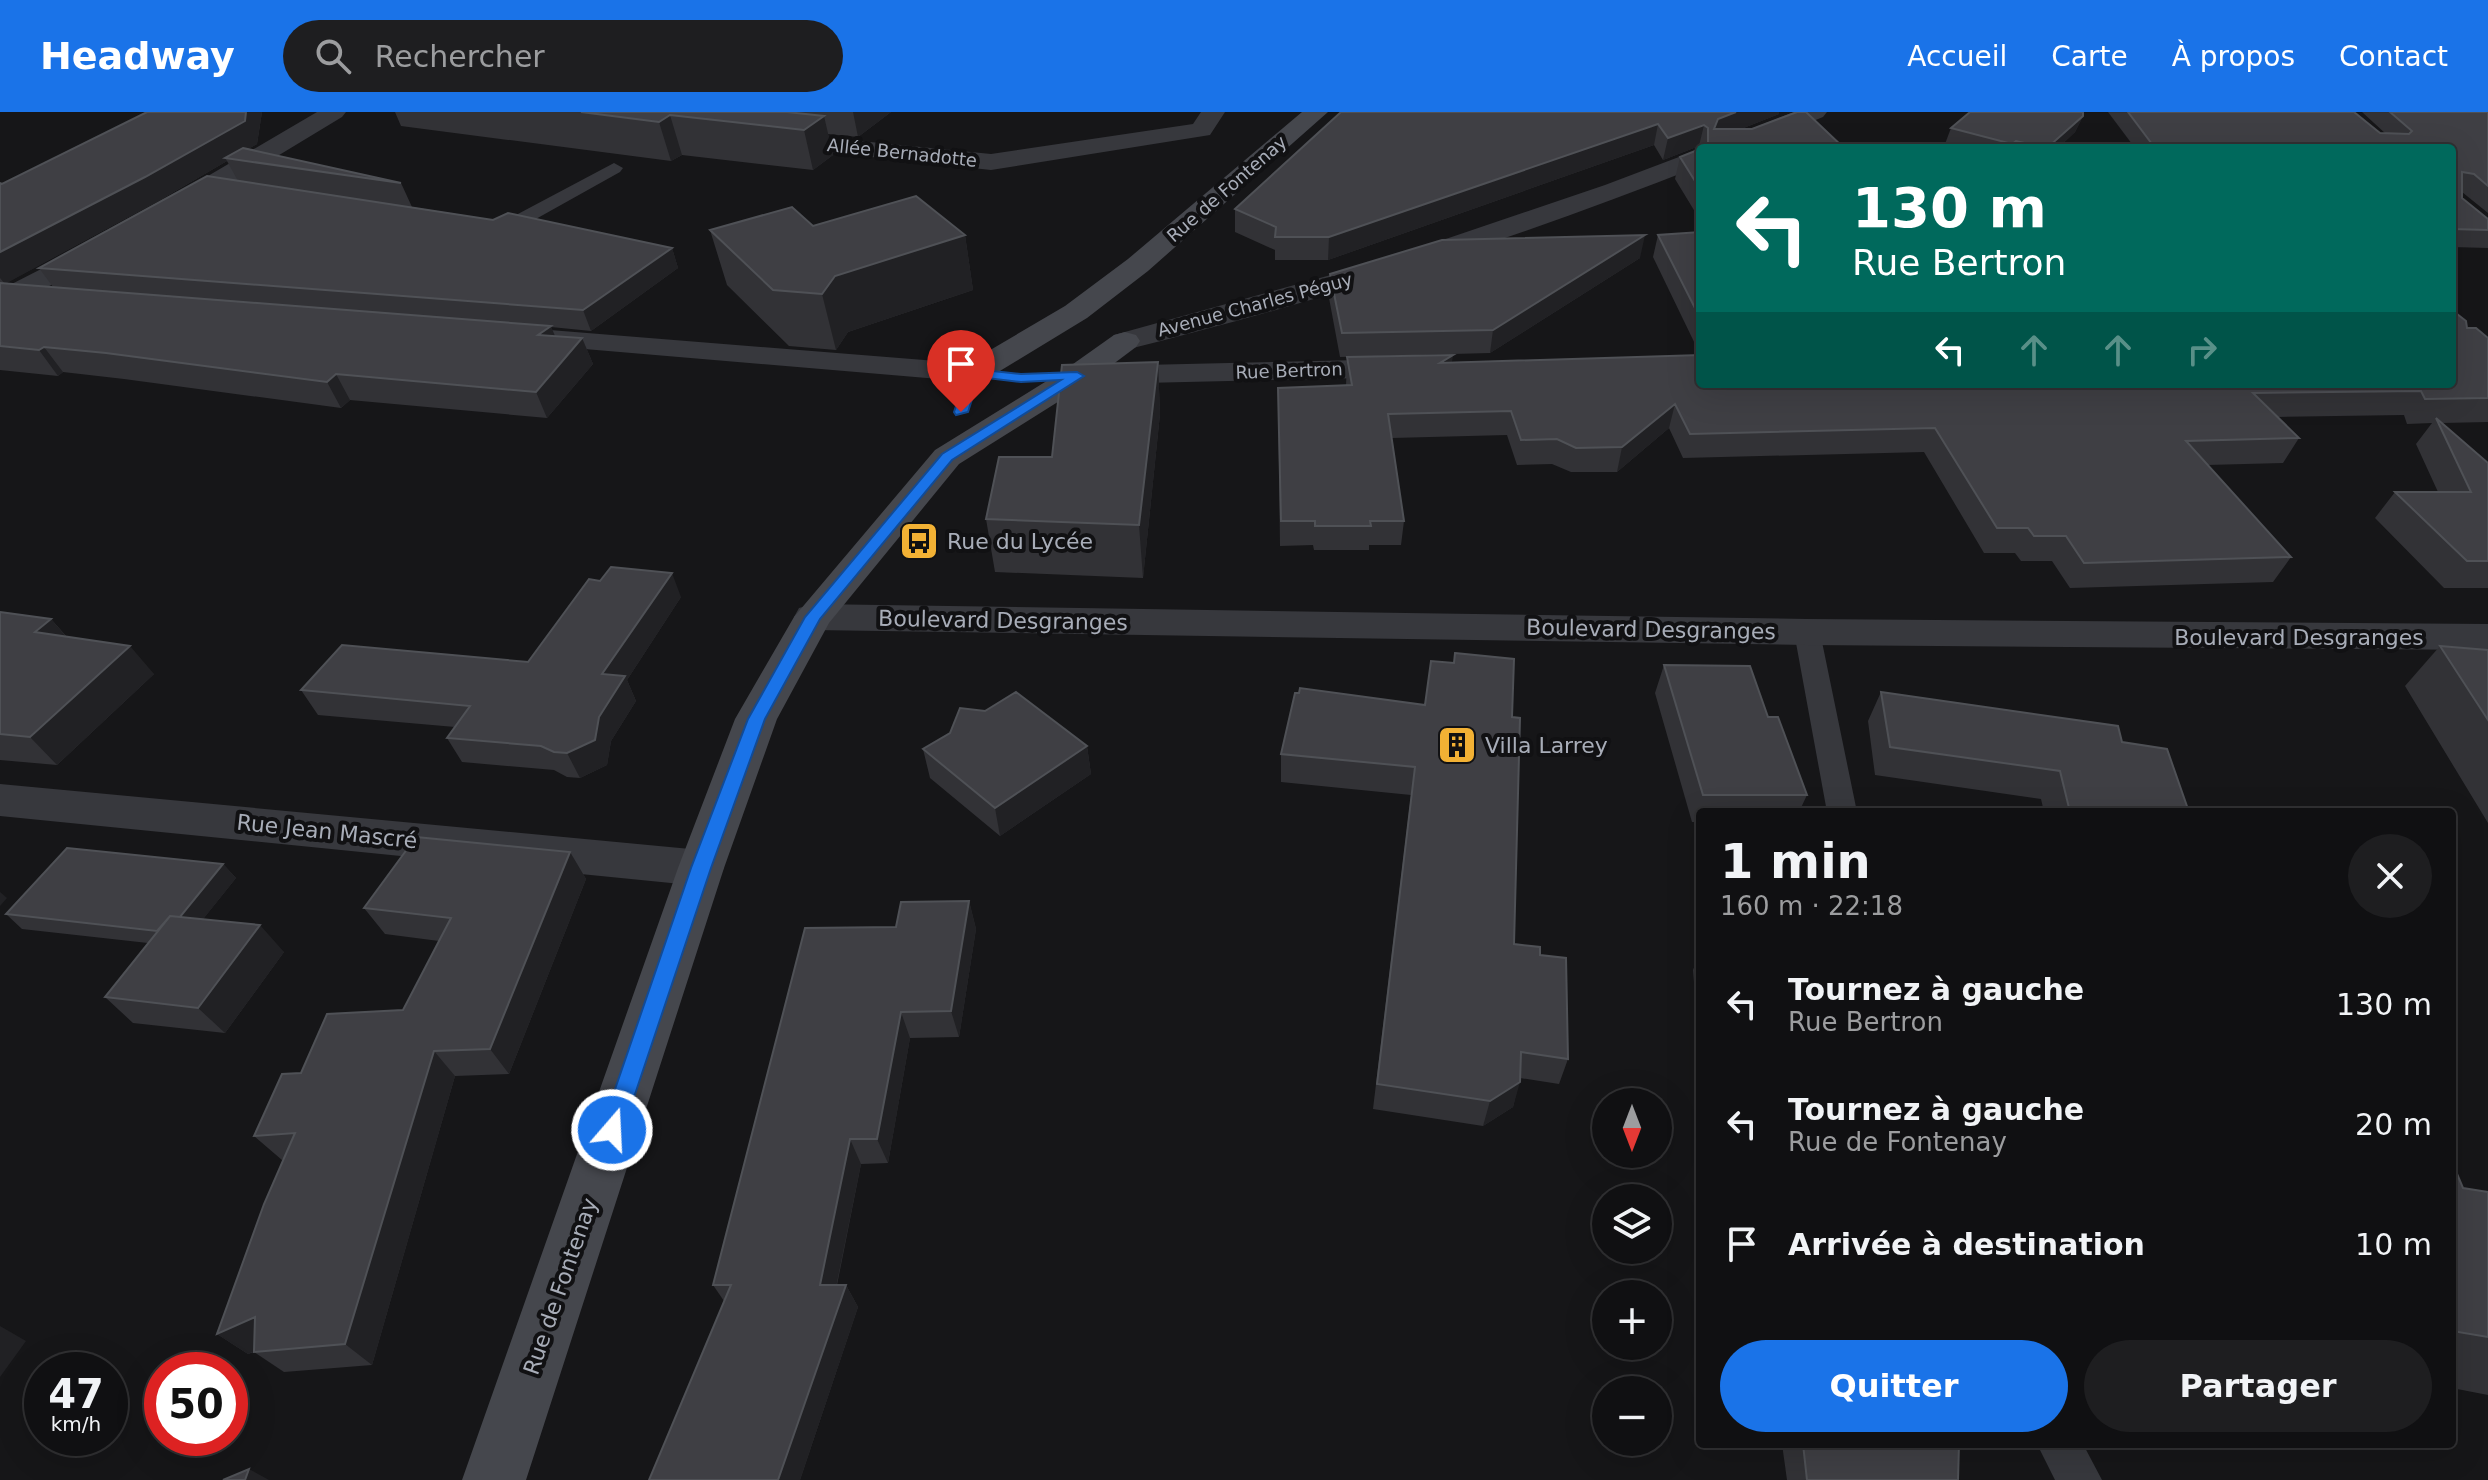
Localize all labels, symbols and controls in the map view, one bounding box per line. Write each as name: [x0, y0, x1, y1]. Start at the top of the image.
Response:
search box: [283, 20, 843, 92]
text: Headway: [40, 34, 235, 78]
icon: search: [311, 34, 355, 78]
text: Rechercher: [375, 39, 545, 74]
text: Accueil: [1907, 40, 2007, 73]
text: Carte: [2051, 40, 2128, 73]
text: À propos: [2172, 40, 2295, 73]
text: Contact: [2339, 40, 2448, 73]
street label: Rue de Fontenay: [1163, 131, 1291, 246]
street label: Allée Bernadotte: [826, 134, 978, 171]
text: 130 m: [1852, 175, 2047, 240]
icon: left: [1720, 176, 1824, 280]
text: Rue Bertron: [1852, 242, 2066, 283]
street label: Avenue Charles Péguy: [1155, 268, 1355, 341]
icon: left: [1928, 328, 1972, 372]
icon: ahead: [2012, 328, 2056, 372]
icon: ahead: [2096, 328, 2140, 372]
icon: right: [2180, 328, 2224, 372]
pin: [927, 330, 995, 412]
icon: arrive: [939, 342, 983, 386]
street label: Rue Bertron: [1235, 358, 1343, 383]
bus stop icon: Rue du Lycée: [898, 520, 940, 562]
place label: Rue du Lycée: [947, 529, 1093, 554]
street label: Boulevard Desgranges: [878, 606, 1128, 635]
street label: Boulevard Desgranges: [1526, 615, 1776, 644]
street label: Boulevard Desgranges: [2174, 625, 2424, 650]
building icon: Villa Larrey: [1436, 724, 1478, 766]
place label: Villa Larrey: [1485, 733, 1608, 758]
street label: Rue Jean Mascré: [235, 810, 418, 853]
text: 1 min: [1720, 833, 1871, 889]
button: close: [2348, 834, 2432, 918]
text: 160 m · 22:18: [1720, 891, 1903, 921]
text: Tournez à gauche: [1788, 972, 2084, 1007]
icon: left: [1720, 982, 1764, 1026]
text: 130 m: [2336, 987, 2432, 1022]
text: Rue Bertron: [1788, 1007, 1943, 1037]
position arrow: [570, 1088, 654, 1172]
north arrow: [1592, 1088, 1672, 1168]
map controls: [1592, 1088, 1672, 1456]
text: Tournez à gauche: [1788, 1092, 2084, 1127]
icon: left: [1720, 1102, 1764, 1146]
text: 20 m: [2355, 1107, 2432, 1142]
text: Rue de Fontenay: [1788, 1127, 2007, 1157]
button: layers: [1592, 1184, 1672, 1264]
street label: Rue de Fontenay: [519, 1195, 602, 1378]
icon: arrive: [1720, 1222, 1764, 1266]
text: Arrivée à destination: [1788, 1227, 2145, 1262]
text: 10 m: [2355, 1227, 2432, 1262]
button: +: [1592, 1280, 1672, 1360]
button: Quitter: [1720, 1340, 2068, 1432]
button: Partager: [2084, 1340, 2432, 1432]
speed limit sign: 50: [144, 1352, 248, 1456]
text: 47: [48, 1371, 104, 1417]
button: −: [1592, 1376, 1672, 1456]
text: km/h: [51, 1412, 101, 1436]

